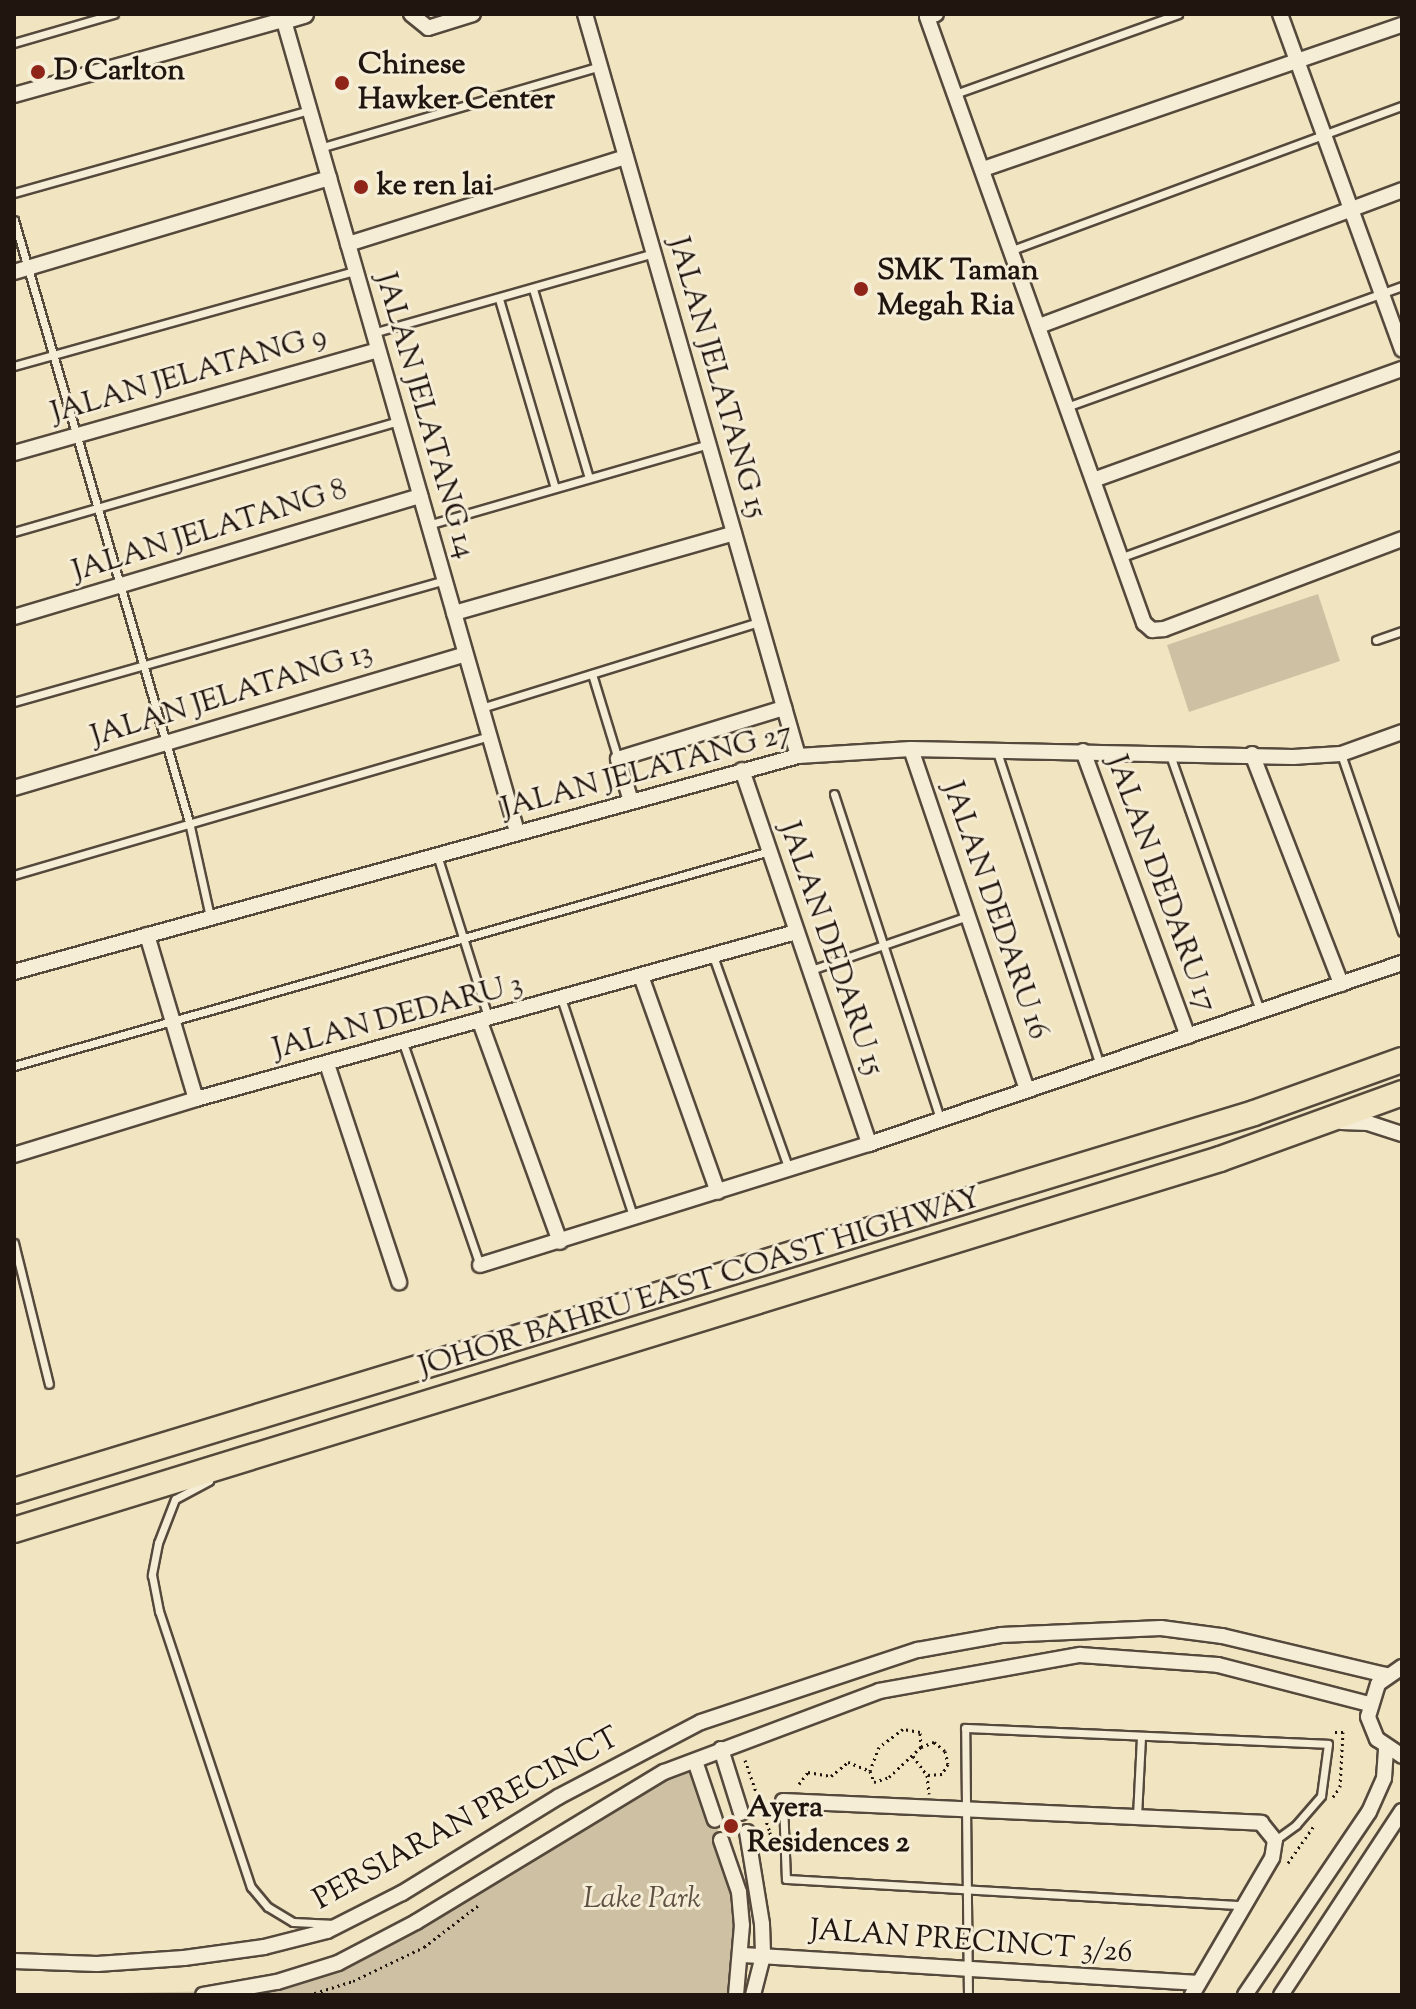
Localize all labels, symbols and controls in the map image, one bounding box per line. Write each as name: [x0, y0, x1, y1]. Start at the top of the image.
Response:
place label: Chinese Hawker Center: [358, 48, 555, 118]
place label: D Carlton: [54, 54, 185, 90]
marker: D Carlton: [29, 63, 47, 81]
marker: Chinese Hawker Center: [333, 74, 351, 92]
place label: ke ren lai: [377, 169, 493, 205]
marker: ke ren lai: [352, 178, 370, 196]
street label: JALAN JELATANG 15: [659, 233, 773, 523]
place label: SMK Taman Megah Ria: [877, 254, 1039, 324]
street label: JALAN JELATANG 14: [366, 269, 482, 563]
marker: SMK Taman Megah Ria: [852, 280, 870, 298]
street label: JALAN JELATANG 9: [47, 319, 331, 433]
street label: JALAN JELATANG 8: [68, 473, 352, 591]
street label: JALAN JELATANG 13: [87, 636, 377, 756]
street label: JALAN JELATANG 27: [498, 716, 796, 828]
street label: JALAN DEDARU 17: [1097, 751, 1223, 1017]
street label: JALAN DEDARU 16: [933, 777, 1055, 1045]
street label: JALAN DEDARU 15: [770, 818, 890, 1080]
street label: JALAN DEDARU 3: [269, 967, 527, 1069]
street label: JOHOR BAHRU EAST COAST HIGHWAY: [415, 1181, 985, 1387]
street label: PERSIARAN PRECINCT: [308, 1721, 626, 1919]
place label: Ayera Residences 2: [747, 1791, 910, 1862]
marker: Ayera Residences 2: [722, 1817, 740, 1835]
park label: Lake Park: [583, 1882, 701, 1918]
street label: JALAN PRECINCT 3/26: [808, 1914, 1134, 1972]

